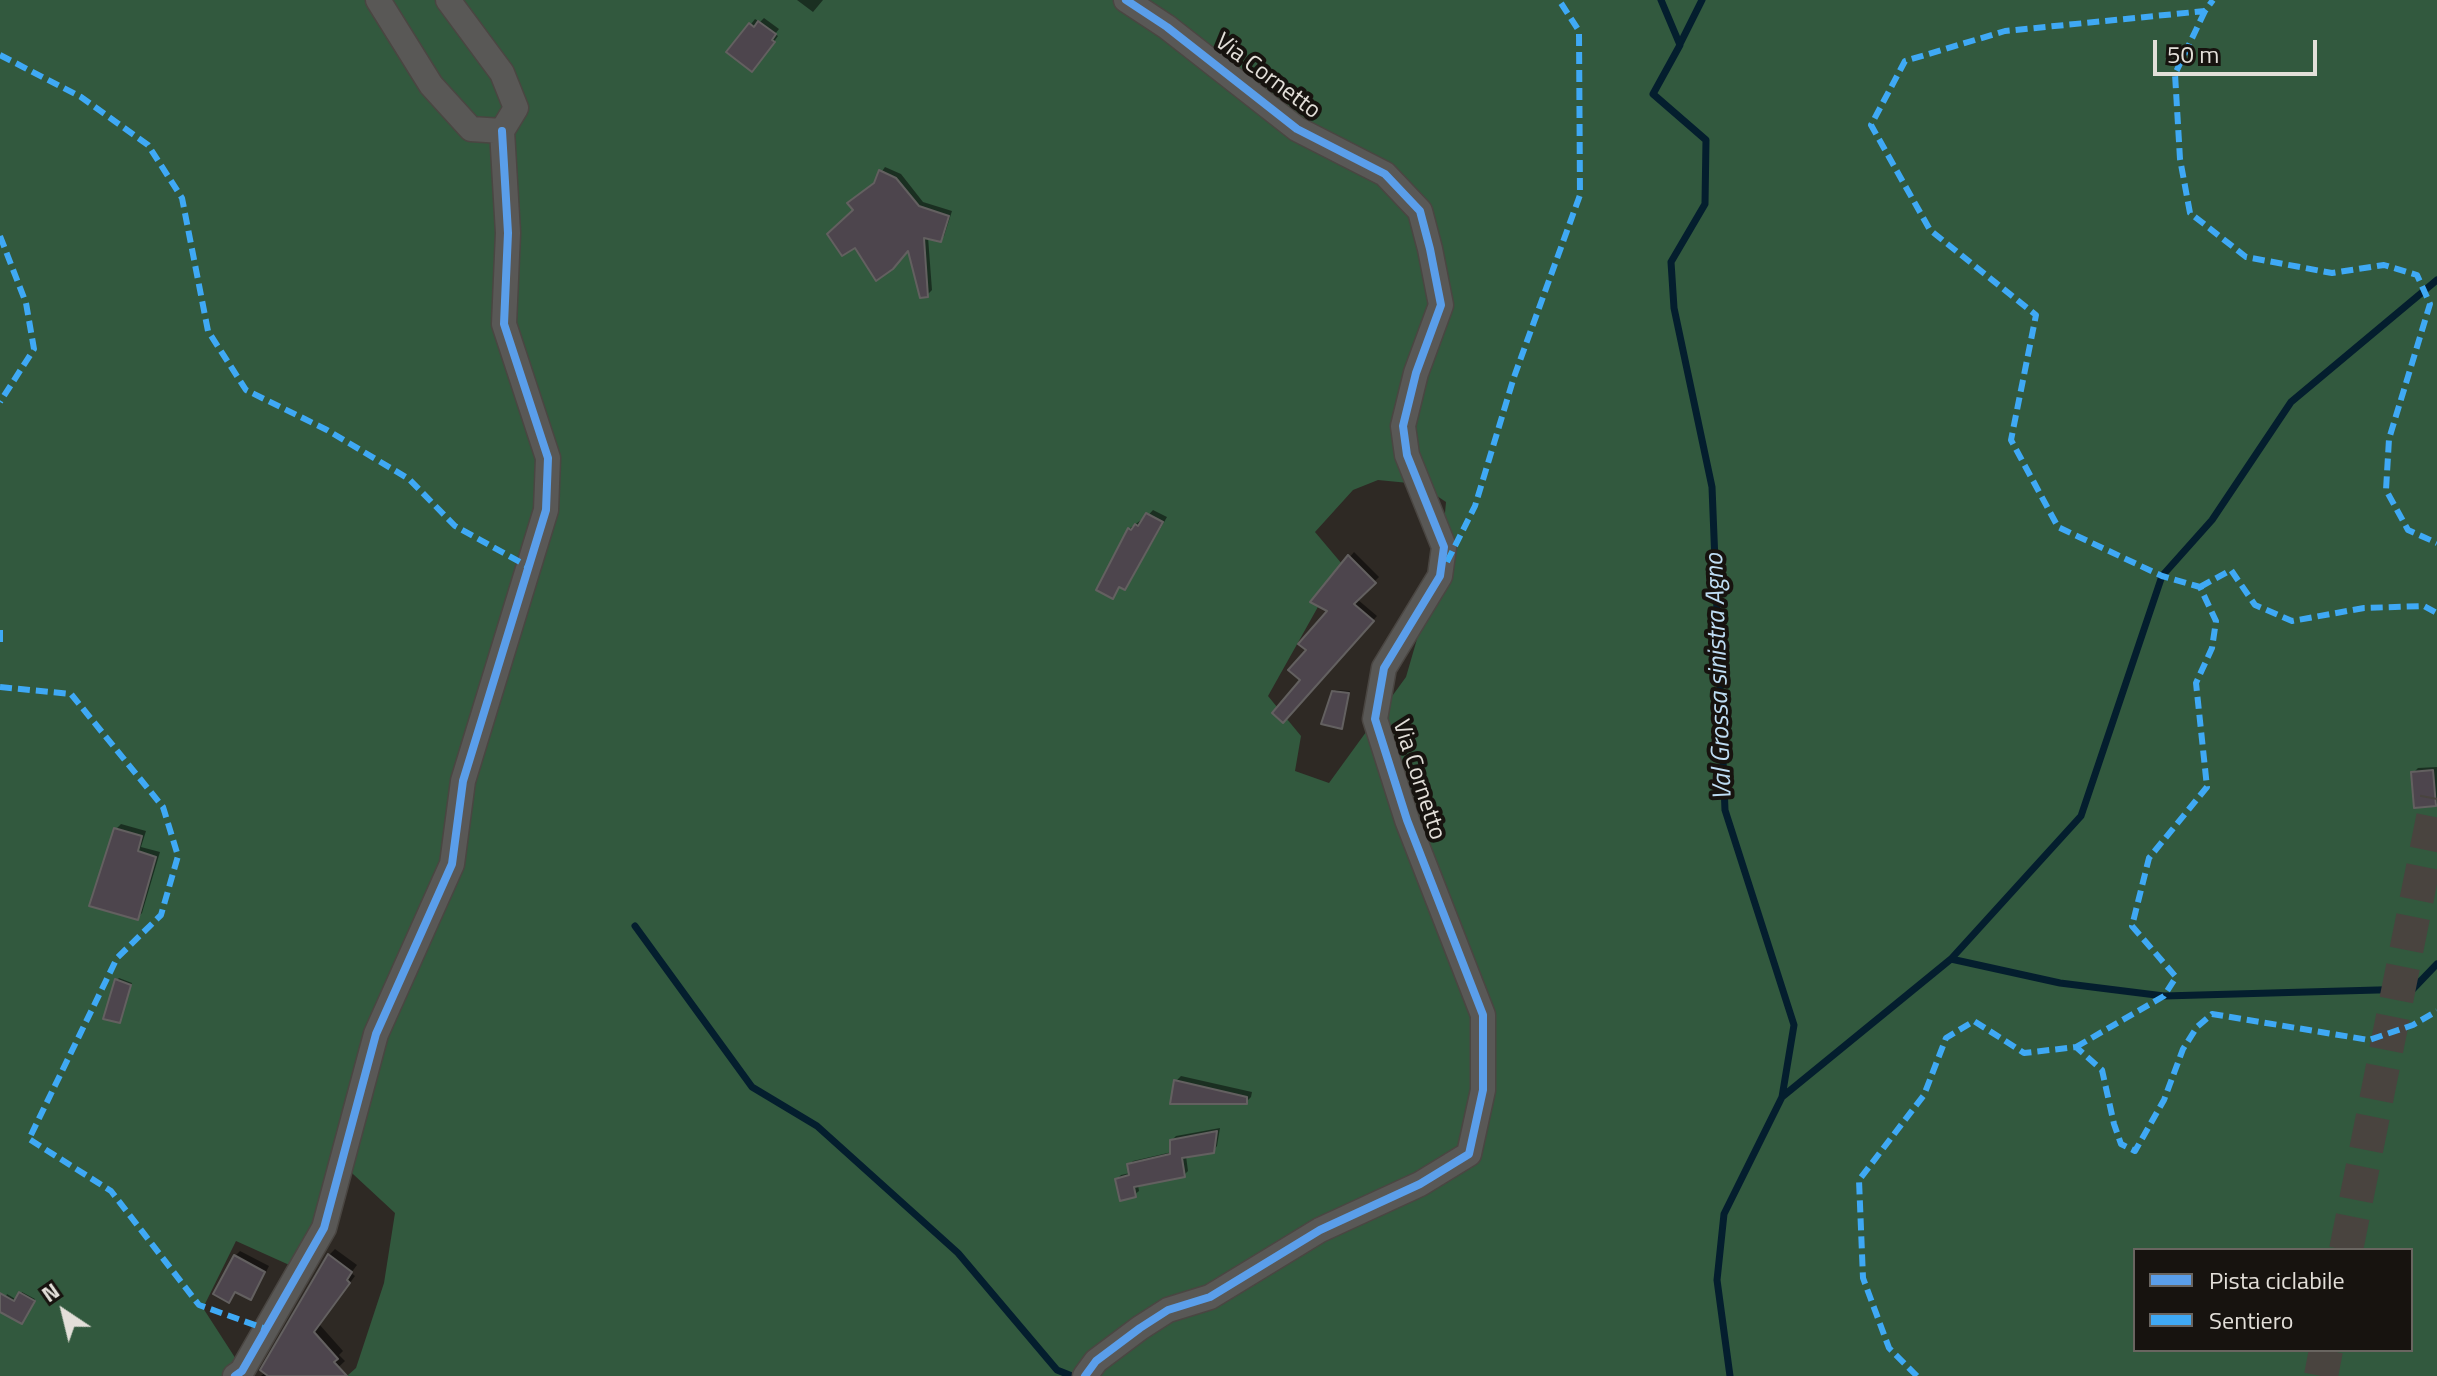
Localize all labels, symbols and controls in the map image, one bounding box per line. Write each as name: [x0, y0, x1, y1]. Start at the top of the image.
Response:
scale bar: [2157, 24, 2321, 74]
street label: Via Cornetto: [1209, 28, 1325, 126]
text: 50 m: [2167, 36, 2219, 72]
water label: Val Grossa sinistra Agno: [1700, 553, 1740, 801]
street label: Via Cornetto: [1385, 716, 1451, 844]
legend: [2133, 1248, 2413, 1352]
text: Pista ciclabile: [2209, 1262, 2345, 1298]
north arrow: [24, 1272, 104, 1352]
text: N: [34, 1274, 66, 1311]
text: Sentiero: [2209, 1302, 2293, 1338]

